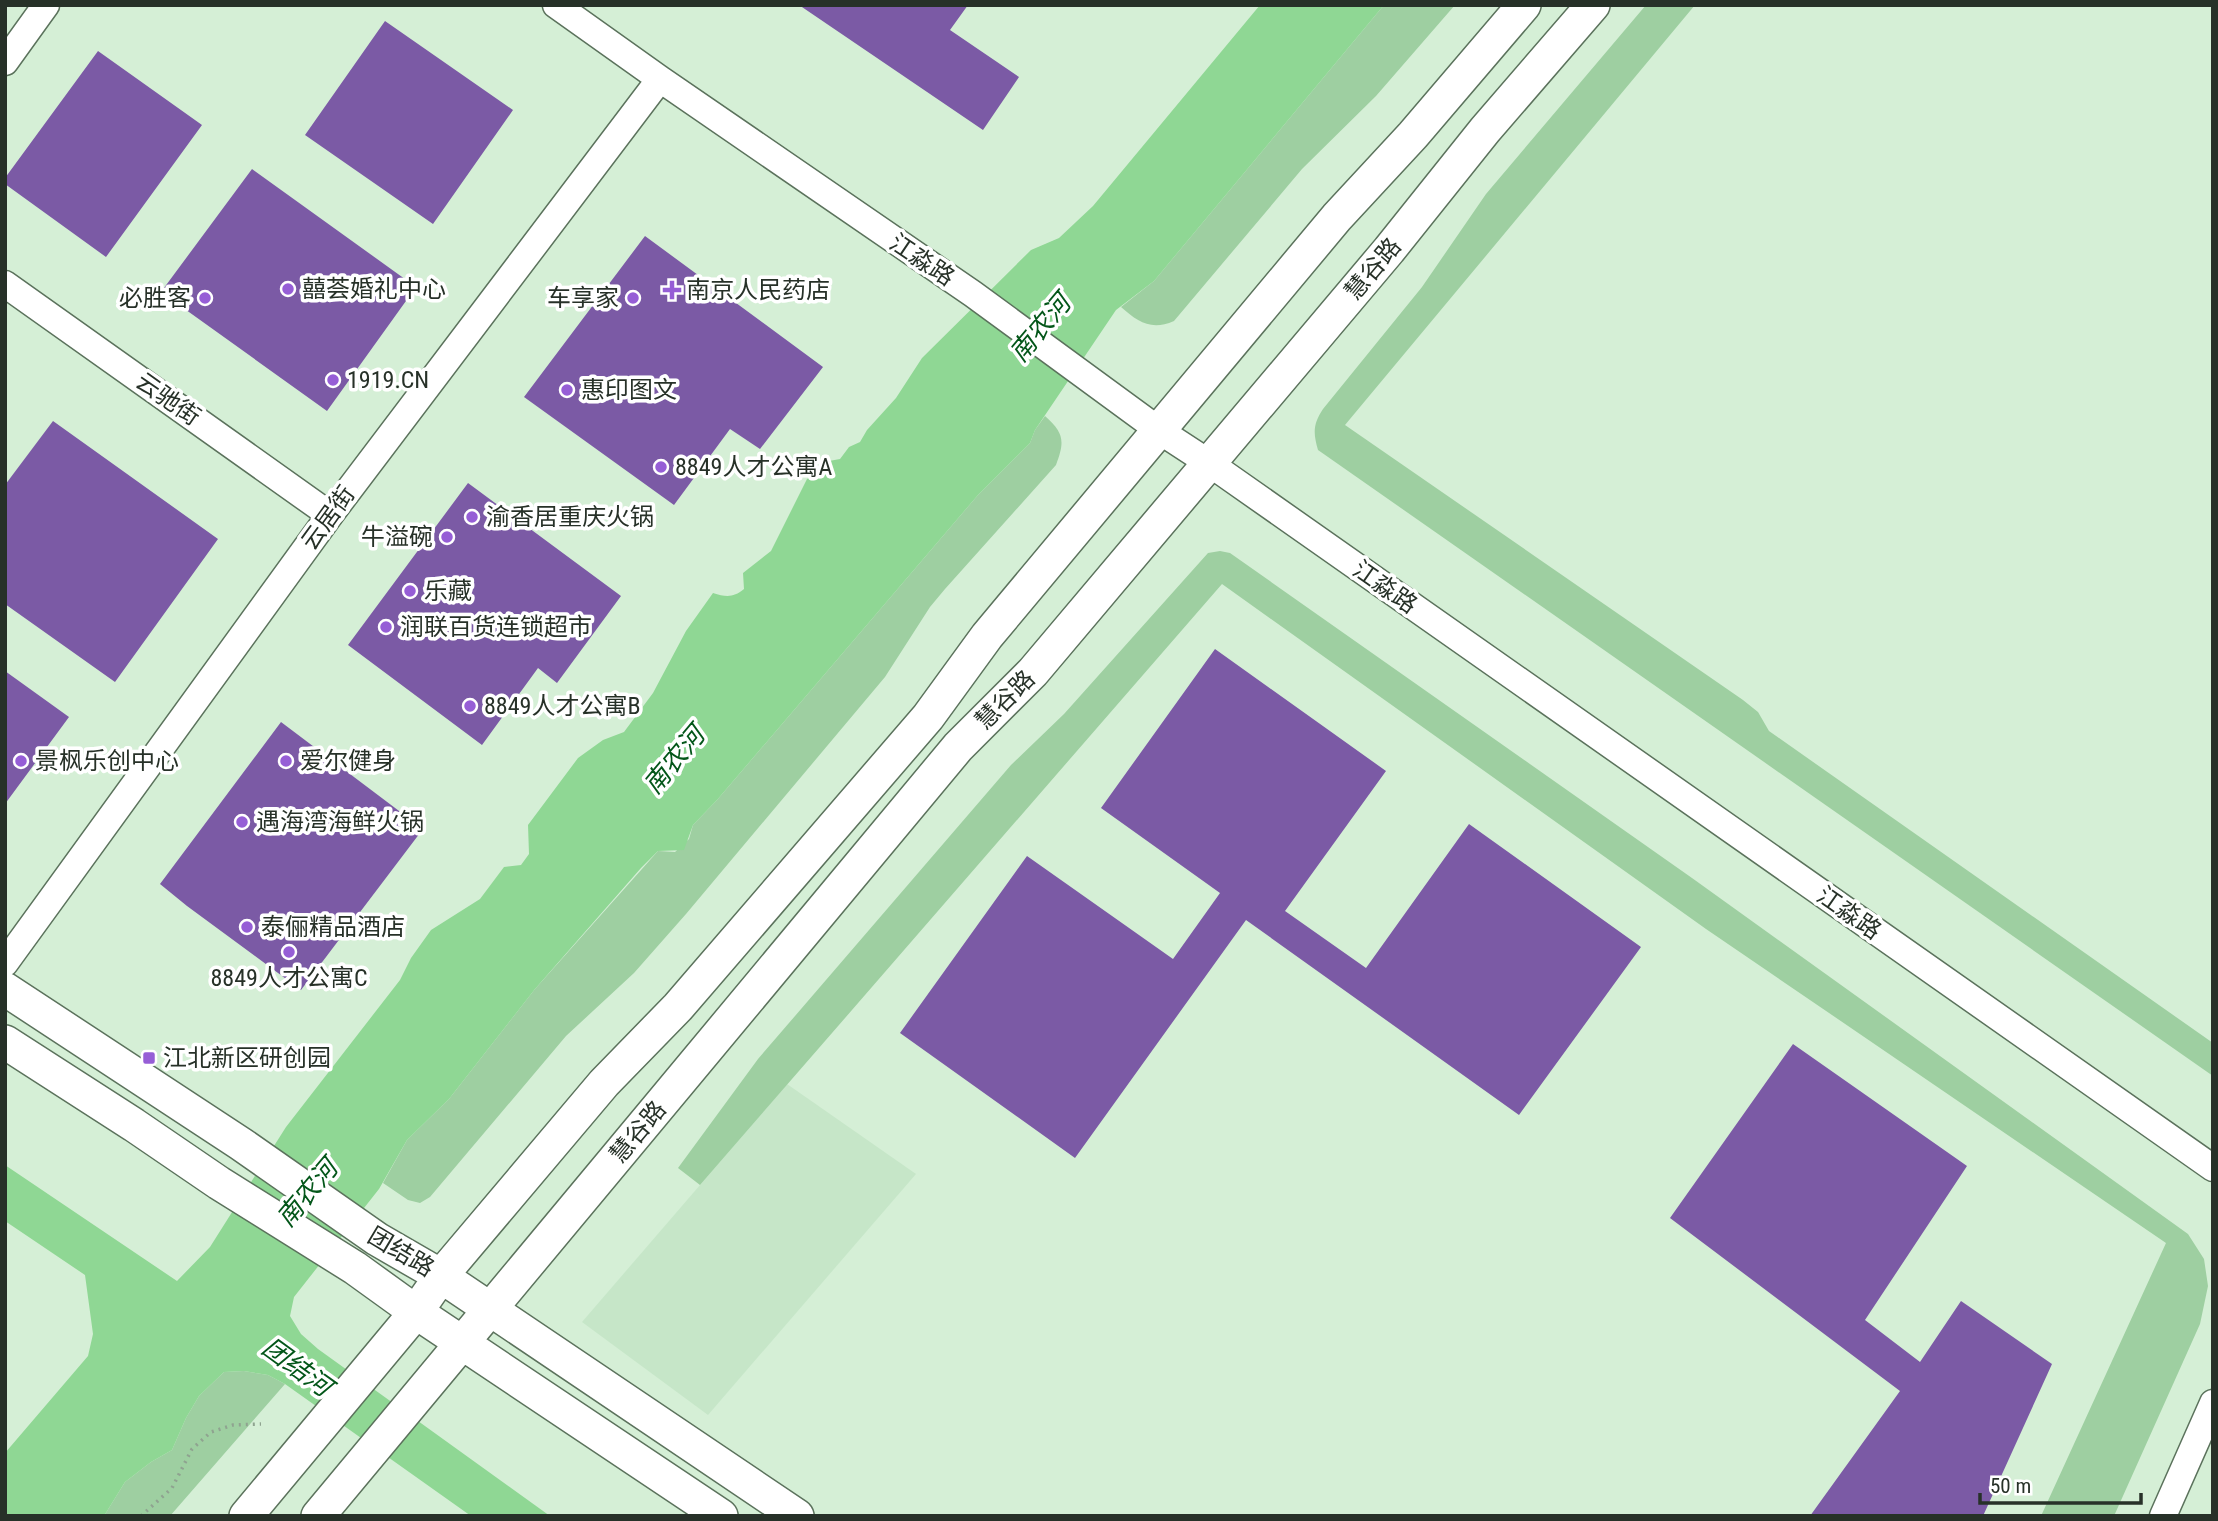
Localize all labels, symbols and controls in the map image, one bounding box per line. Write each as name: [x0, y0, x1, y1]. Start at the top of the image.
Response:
street label: 江淼路: [884, 228, 960, 292]
street label: 慧谷路: [1339, 232, 1407, 306]
place label: 囍荟婚礼中心: [302, 275, 446, 303]
place label: 南京人民药店: [686, 276, 830, 304]
marker: 囍荟婚礼中心: [280, 281, 296, 297]
marker: 南京人民药店: [664, 282, 680, 298]
place label: 必胜客: [119, 284, 191, 312]
place label: 车享家: [547, 284, 619, 312]
water label: 南农河: [1003, 285, 1080, 368]
marker: 必胜客: [197, 290, 213, 306]
marker: 车享家: [625, 290, 641, 306]
place label: 1919.CN: [347, 366, 429, 394]
street label: 云驰街: [130, 367, 206, 431]
marker: 1919.CN: [325, 372, 341, 388]
place label: 惠印图文: [581, 376, 677, 404]
marker: 惠印图文: [559, 382, 575, 398]
place label: 8849人才公寓A: [675, 453, 832, 481]
marker: 8849人才公寓A: [653, 459, 669, 475]
street label: 云居街: [296, 481, 360, 555]
place label: 渝香居重庆火锅: [486, 503, 654, 531]
marker: 渝香居重庆火锅: [464, 509, 480, 525]
place label: 牛溢碗: [361, 523, 433, 551]
marker: 牛溢碗: [439, 529, 455, 545]
street label: 江淼路: [1347, 555, 1423, 619]
place label: 乐藏: [424, 577, 472, 605]
marker: 乐藏: [402, 583, 418, 599]
place label: 润联百货连锁超市: [400, 613, 592, 641]
marker: 润联百货连锁超市: [378, 619, 394, 635]
street label: 慧谷路: [970, 665, 1040, 735]
place label: 8849人才公寓B: [484, 692, 641, 720]
marker: 8849人才公寓B: [462, 698, 478, 714]
water label: 南农河: [637, 717, 714, 800]
place label: 景枫乐创中心: [35, 747, 179, 775]
place label: 爱尔健身: [300, 747, 396, 775]
marker: 景枫乐创中心: [13, 753, 29, 769]
marker: 爱尔健身: [278, 753, 294, 769]
place label: 遇海湾海鲜火锅: [256, 808, 424, 836]
marker: 遇海湾海鲜火锅: [234, 814, 250, 830]
street label: 江淼路: [1811, 881, 1887, 945]
place label: 泰俪精品酒店: [261, 913, 405, 941]
marker: 泰俪精品酒店: [239, 919, 255, 935]
marker: 8849人才公寓C: [281, 944, 297, 960]
place label: 8849人才公寓C: [211, 964, 368, 992]
place label: 江北新区研创园: [163, 1044, 331, 1072]
marker: 江北新区研创园: [141, 1050, 157, 1066]
street label: 慧谷路: [604, 1095, 672, 1169]
water label: 南农河: [270, 1150, 347, 1233]
street label: 团结路: [363, 1221, 439, 1283]
water label: 团结河: [257, 1332, 341, 1405]
scale bar: [1980, 1462, 2141, 1506]
text: 50 m: [1990, 1474, 2031, 1498]

